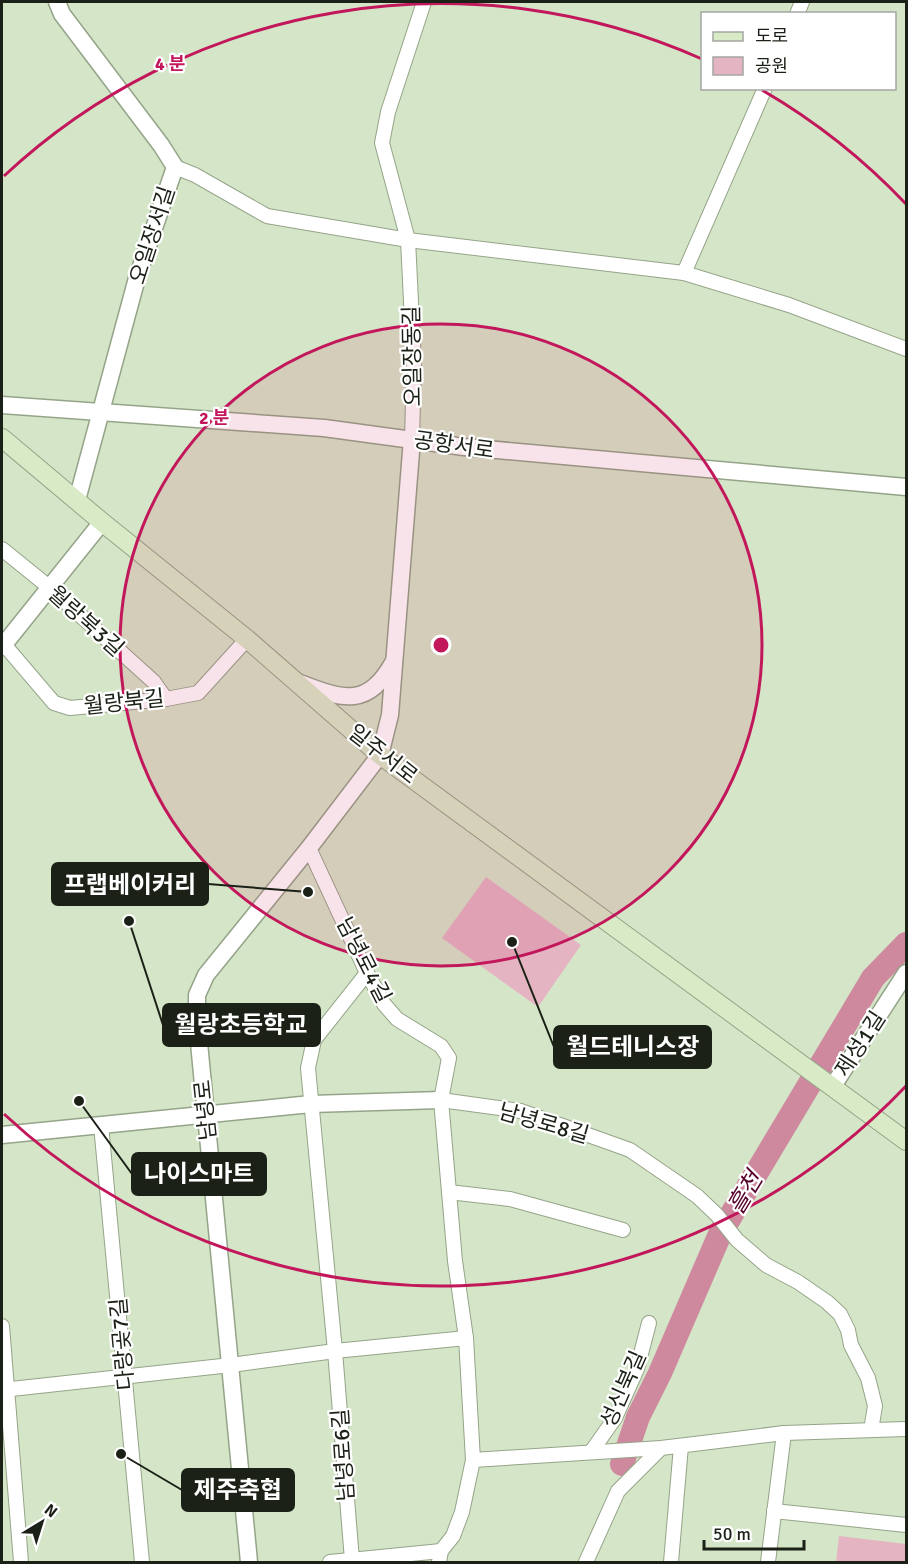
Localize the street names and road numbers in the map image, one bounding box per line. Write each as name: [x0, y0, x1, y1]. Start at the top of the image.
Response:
street label: 오일장서길: [124, 183, 180, 287]
street label: 오일장동길: [398, 305, 426, 407]
street label: 공항서로: [412, 426, 496, 464]
street label: 월랑북3길: [42, 580, 130, 662]
street label: 월랑북길: [82, 684, 166, 720]
street label: 일주서로: [343, 718, 423, 790]
street label: 남녕로4길: [331, 913, 397, 1007]
street label: 제성1길: [829, 1006, 891, 1082]
street label: 남녕로: [188, 1078, 222, 1142]
street label: 남녕로8길: [496, 1097, 592, 1149]
street label: 다랑곶7길: [105, 1297, 139, 1391]
street label: 성신북길: [594, 1347, 652, 1431]
street label: 남녕로6길: [326, 1408, 360, 1502]

